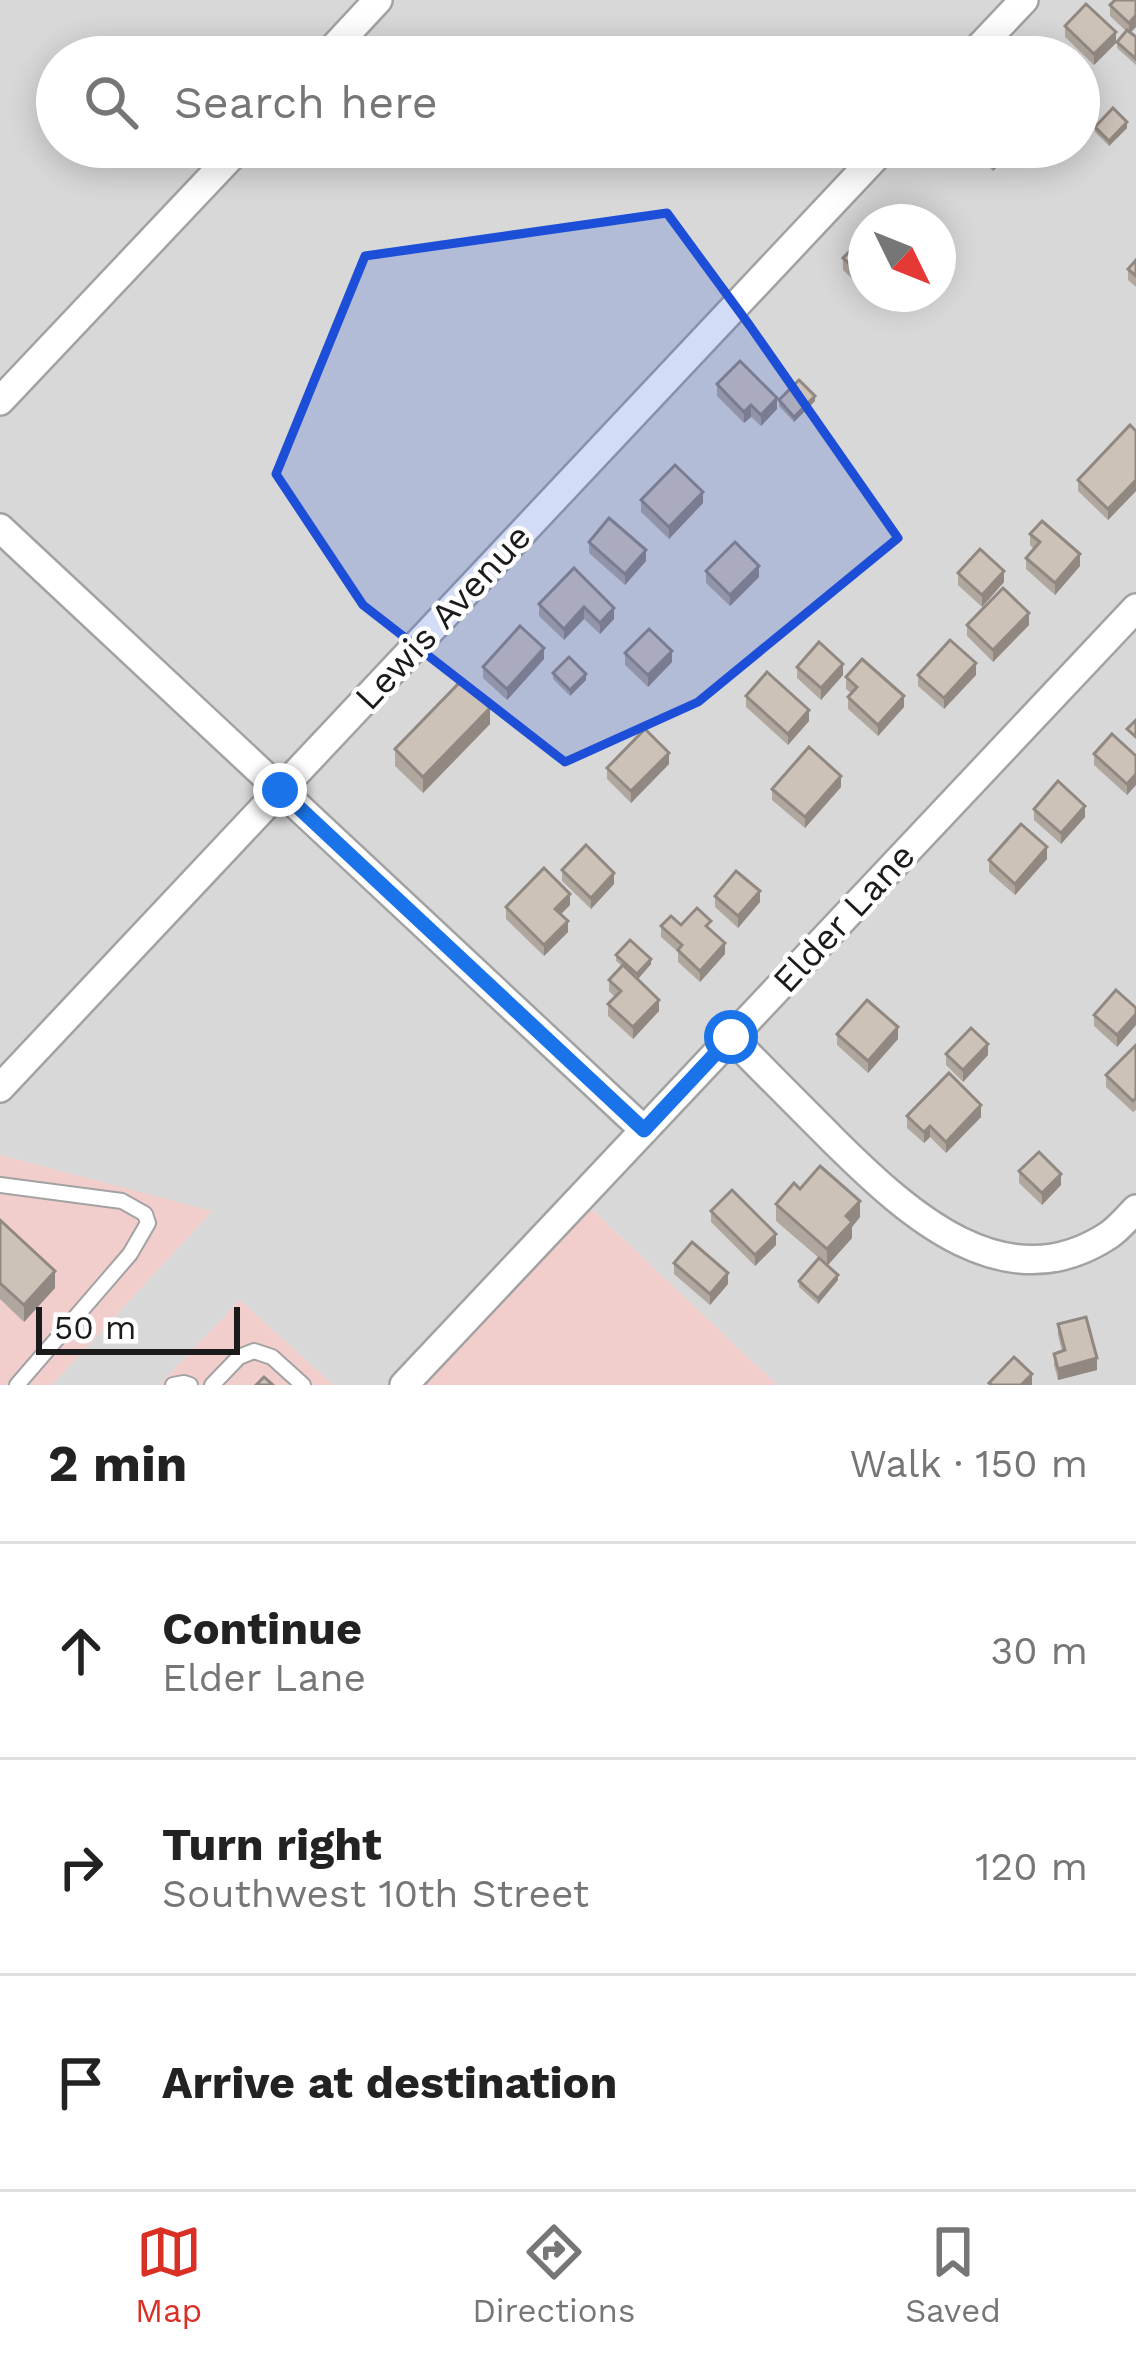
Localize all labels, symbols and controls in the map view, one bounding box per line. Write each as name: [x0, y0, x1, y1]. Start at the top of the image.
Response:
search box: [36, 36, 1100, 168]
icon: search: [78, 69, 144, 135]
text: Search here: [174, 76, 438, 129]
north arrow: [848, 204, 956, 312]
street label: Lewis Avenue: [346, 516, 540, 718]
route end: [253, 763, 307, 817]
street label: Elder Lane: [764, 835, 924, 1001]
route start: [704, 1010, 758, 1064]
scale bar: [36, 1301, 240, 1354]
text: 50 m: [54, 1308, 136, 1347]
text: 2 min: [48, 1434, 187, 1493]
text: Walk · 150 m: [850, 1441, 1088, 1486]
text: Continue: [162, 1602, 362, 1655]
icon: ahead: [48, 1618, 114, 1684]
text: 30 m: [991, 1628, 1088, 1673]
text: Elder Lane: [162, 1655, 366, 1700]
text: Turn right: [162, 1818, 382, 1871]
icon: right: [48, 1834, 114, 1900]
text: 120 m: [975, 1844, 1088, 1889]
text: Southwest 10th Street: [162, 1871, 589, 1916]
icon: arrive: [48, 2050, 114, 2116]
text: Arrive at destination: [162, 2056, 617, 2109]
tab: Map: [135, 2219, 202, 2330]
tab: Directions: [472, 2219, 635, 2330]
tab: Saved: [905, 2219, 1001, 2330]

